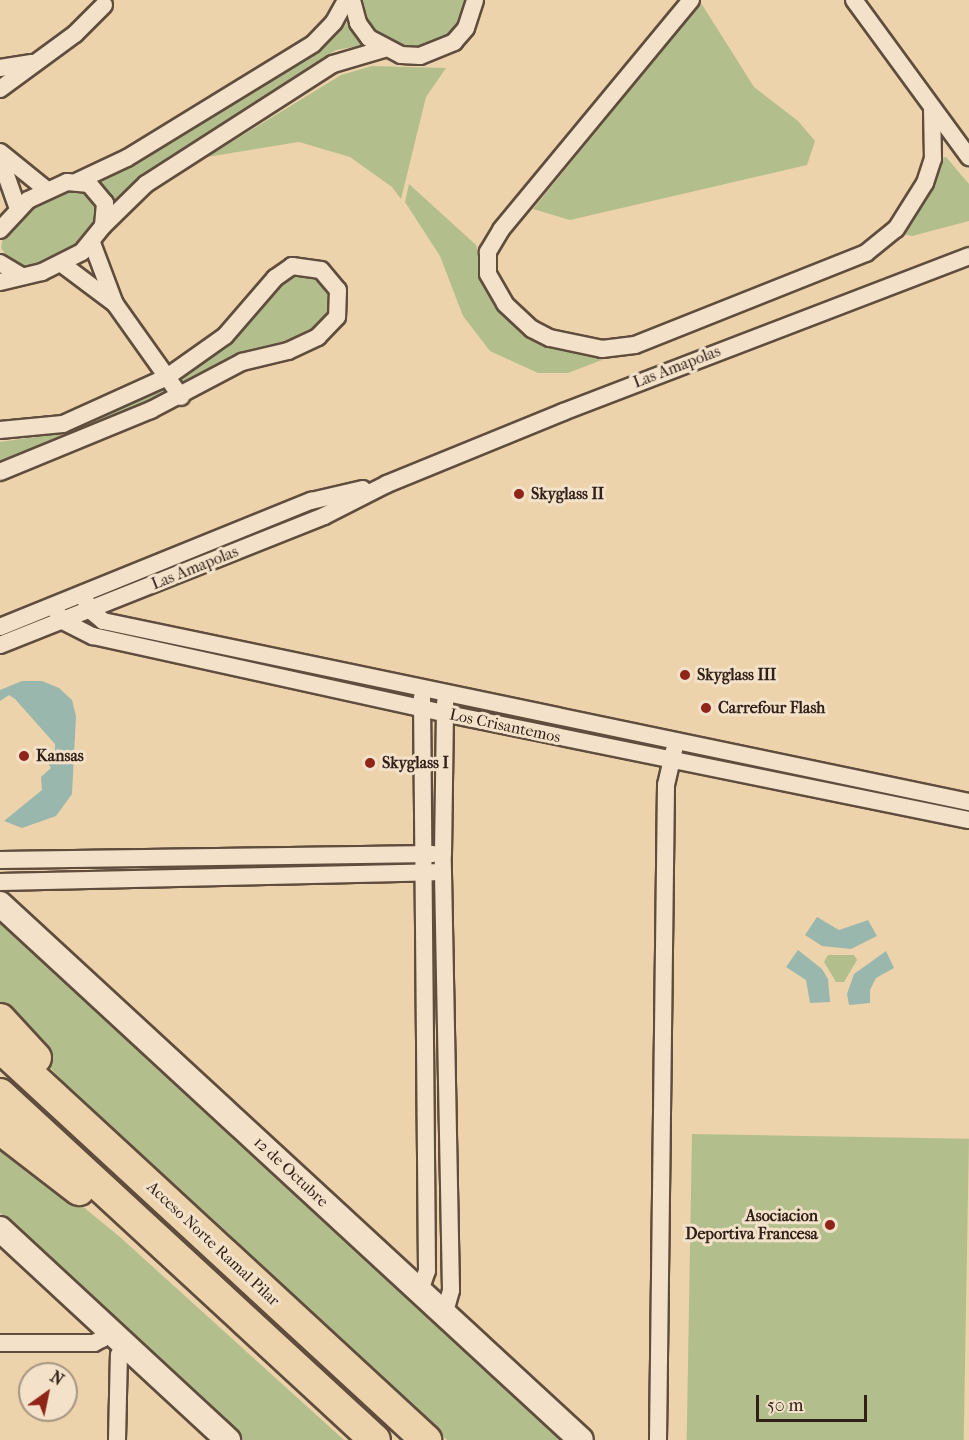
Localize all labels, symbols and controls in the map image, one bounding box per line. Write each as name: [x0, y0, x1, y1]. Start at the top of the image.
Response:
street label: Las Amapolas: [631, 342, 723, 392]
place label: Skyglass II: [531, 484, 604, 504]
marker: Skyglass II: [512, 487, 526, 501]
street label: Las Amapolas: [149, 542, 241, 594]
place label: Skyglass III: [697, 665, 776, 685]
marker: Skyglass III: [678, 668, 692, 682]
place label: Carrefour Flash: [718, 698, 825, 718]
marker: Carrefour Flash: [699, 701, 713, 715]
street label: Los Crisantemos: [448, 705, 562, 747]
place label: Kansas: [36, 746, 84, 766]
marker: Kansas: [17, 749, 31, 763]
place label: Skyglass I: [382, 753, 449, 773]
marker: Skyglass I: [363, 756, 377, 770]
street label: 12 de Octubre: [250, 1133, 332, 1211]
street label: Acceso Norte Ramal Pilar: [143, 1177, 283, 1311]
place label: Asociacion Deportiva Francesa: [685, 1206, 818, 1244]
marker: Asociacion Deportiva Francesa: [823, 1218, 837, 1232]
north arrow: [18, 1362, 78, 1422]
text: N: [47, 1367, 67, 1389]
scale bar: [759, 1383, 870, 1421]
text: 50 m: [767, 1395, 803, 1416]

